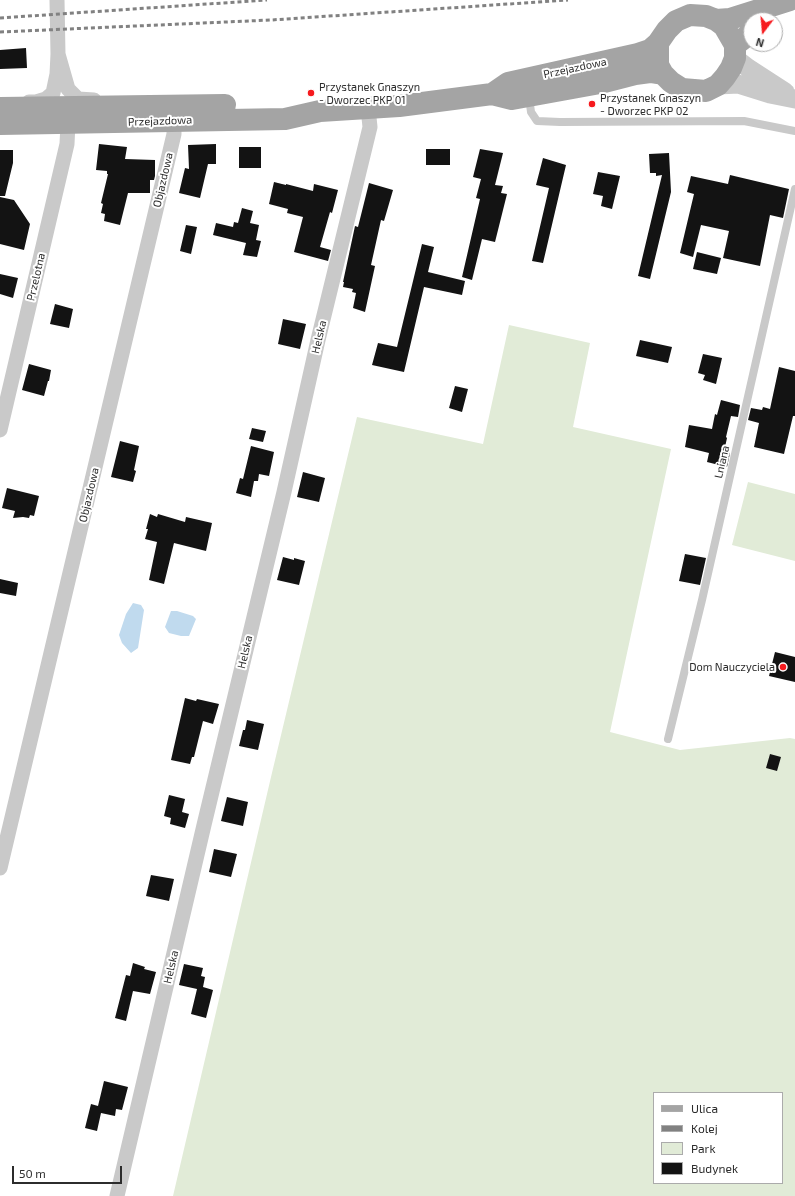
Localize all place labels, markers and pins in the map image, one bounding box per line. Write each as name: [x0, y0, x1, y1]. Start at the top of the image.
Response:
place label: Przystanek Gnaszyn - Dworzec PKP 01: [319, 80, 420, 106]
marker: Przystanek Gnaszyn - Dworzec PKP 01: [306, 88, 316, 98]
place label: Przystanek Gnaszyn - Dworzec PKP 02: [600, 91, 701, 117]
marker: Przystanek Gnaszyn - Dworzec PKP 02: [587, 99, 597, 109]
place label: Dom Nauczyciela: [689, 660, 775, 674]
marker: Dom Nauczyciela: [778, 662, 788, 672]

